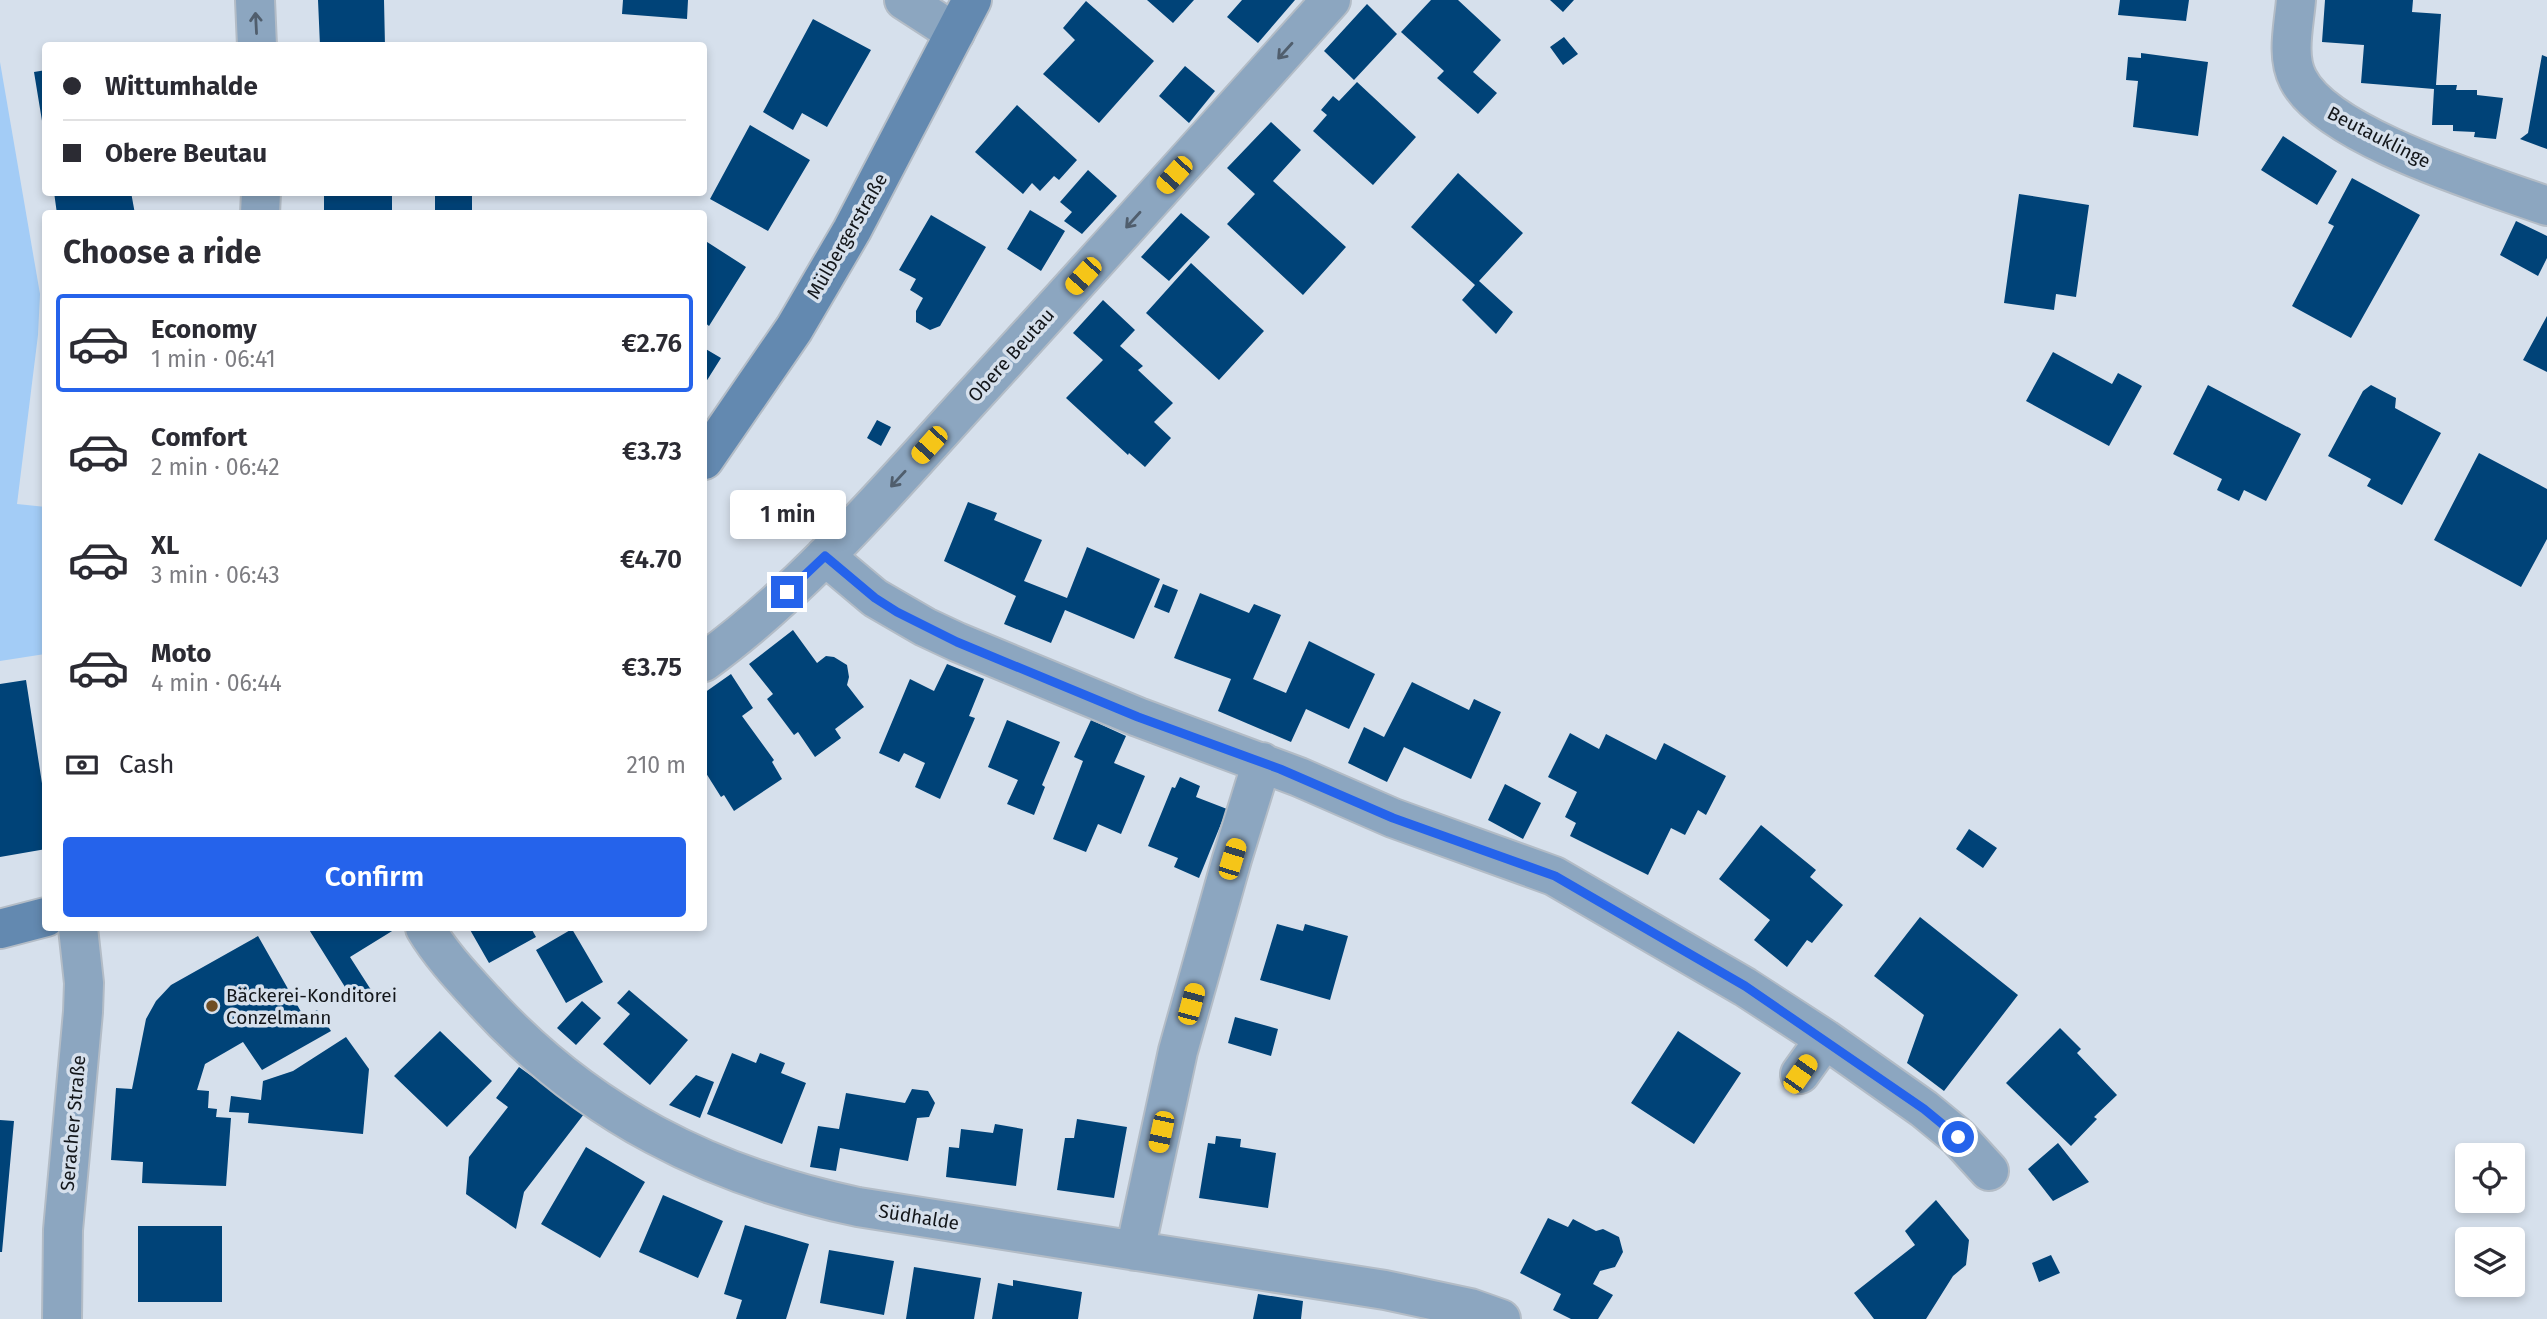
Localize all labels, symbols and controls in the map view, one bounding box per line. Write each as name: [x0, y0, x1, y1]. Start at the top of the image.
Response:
one-way arrow: [249, 12, 262, 35]
one-way arrow: [1277, 42, 1294, 59]
text: Wittumhalde: [105, 71, 258, 102]
street label: Beutauklinge: [2324, 101, 2434, 173]
text: Obere Beutau: [105, 138, 267, 169]
car: [1153, 152, 1196, 198]
street label: Mülbergerstraße: [802, 169, 892, 303]
one-way arrow: [1125, 211, 1142, 228]
text: Choose a ride: [63, 233, 261, 271]
car: [1062, 253, 1105, 299]
street label: Obere Beutau: [963, 303, 1059, 407]
icon: car: [67, 312, 130, 375]
text: Economy: [151, 314, 257, 345]
text: €2.76: [621, 328, 682, 359]
text: 1 min · 06:41: [151, 345, 276, 373]
icon: car: [67, 420, 130, 483]
text: Comfort: [151, 422, 247, 453]
car: [908, 422, 951, 468]
text: €3.73: [622, 436, 682, 467]
text: 2 min · 06:42: [151, 453, 280, 481]
one-way arrow: [889, 470, 906, 487]
callout: 1 min: [729, 490, 845, 540]
text: 1 min: [760, 500, 816, 528]
icon: car: [67, 528, 130, 591]
text: XL: [151, 530, 179, 561]
text: €4.70: [620, 544, 682, 575]
text: 3 min · 06:43: [151, 561, 280, 589]
route end: [771, 576, 803, 608]
icon: car: [67, 636, 130, 699]
text: Moto: [151, 638, 211, 669]
text: €3.75: [622, 652, 682, 683]
text: 4 min · 06:44: [151, 669, 282, 697]
icon: cash: [63, 746, 101, 784]
text: Cash: [119, 749, 175, 780]
text: 210 m: [627, 751, 686, 779]
car: [1216, 836, 1249, 882]
button: Confirm: [63, 837, 686, 917]
car: [1176, 981, 1207, 1027]
place label: Bäckerei-Konditorei Conzelmann: [226, 984, 397, 1029]
marker: Bäckerei-Konditorei Conzelmann: [204, 998, 220, 1014]
car: [1780, 1051, 1821, 1097]
street label: Seracher Straße: [56, 1054, 90, 1192]
car: [1147, 1109, 1176, 1155]
route start: [1942, 1121, 1974, 1153]
map controls: [2455, 1143, 2525, 1297]
button: locate: [2455, 1143, 2525, 1213]
street label: Südhalde: [877, 1199, 961, 1235]
button: layers: [2455, 1227, 2525, 1297]

